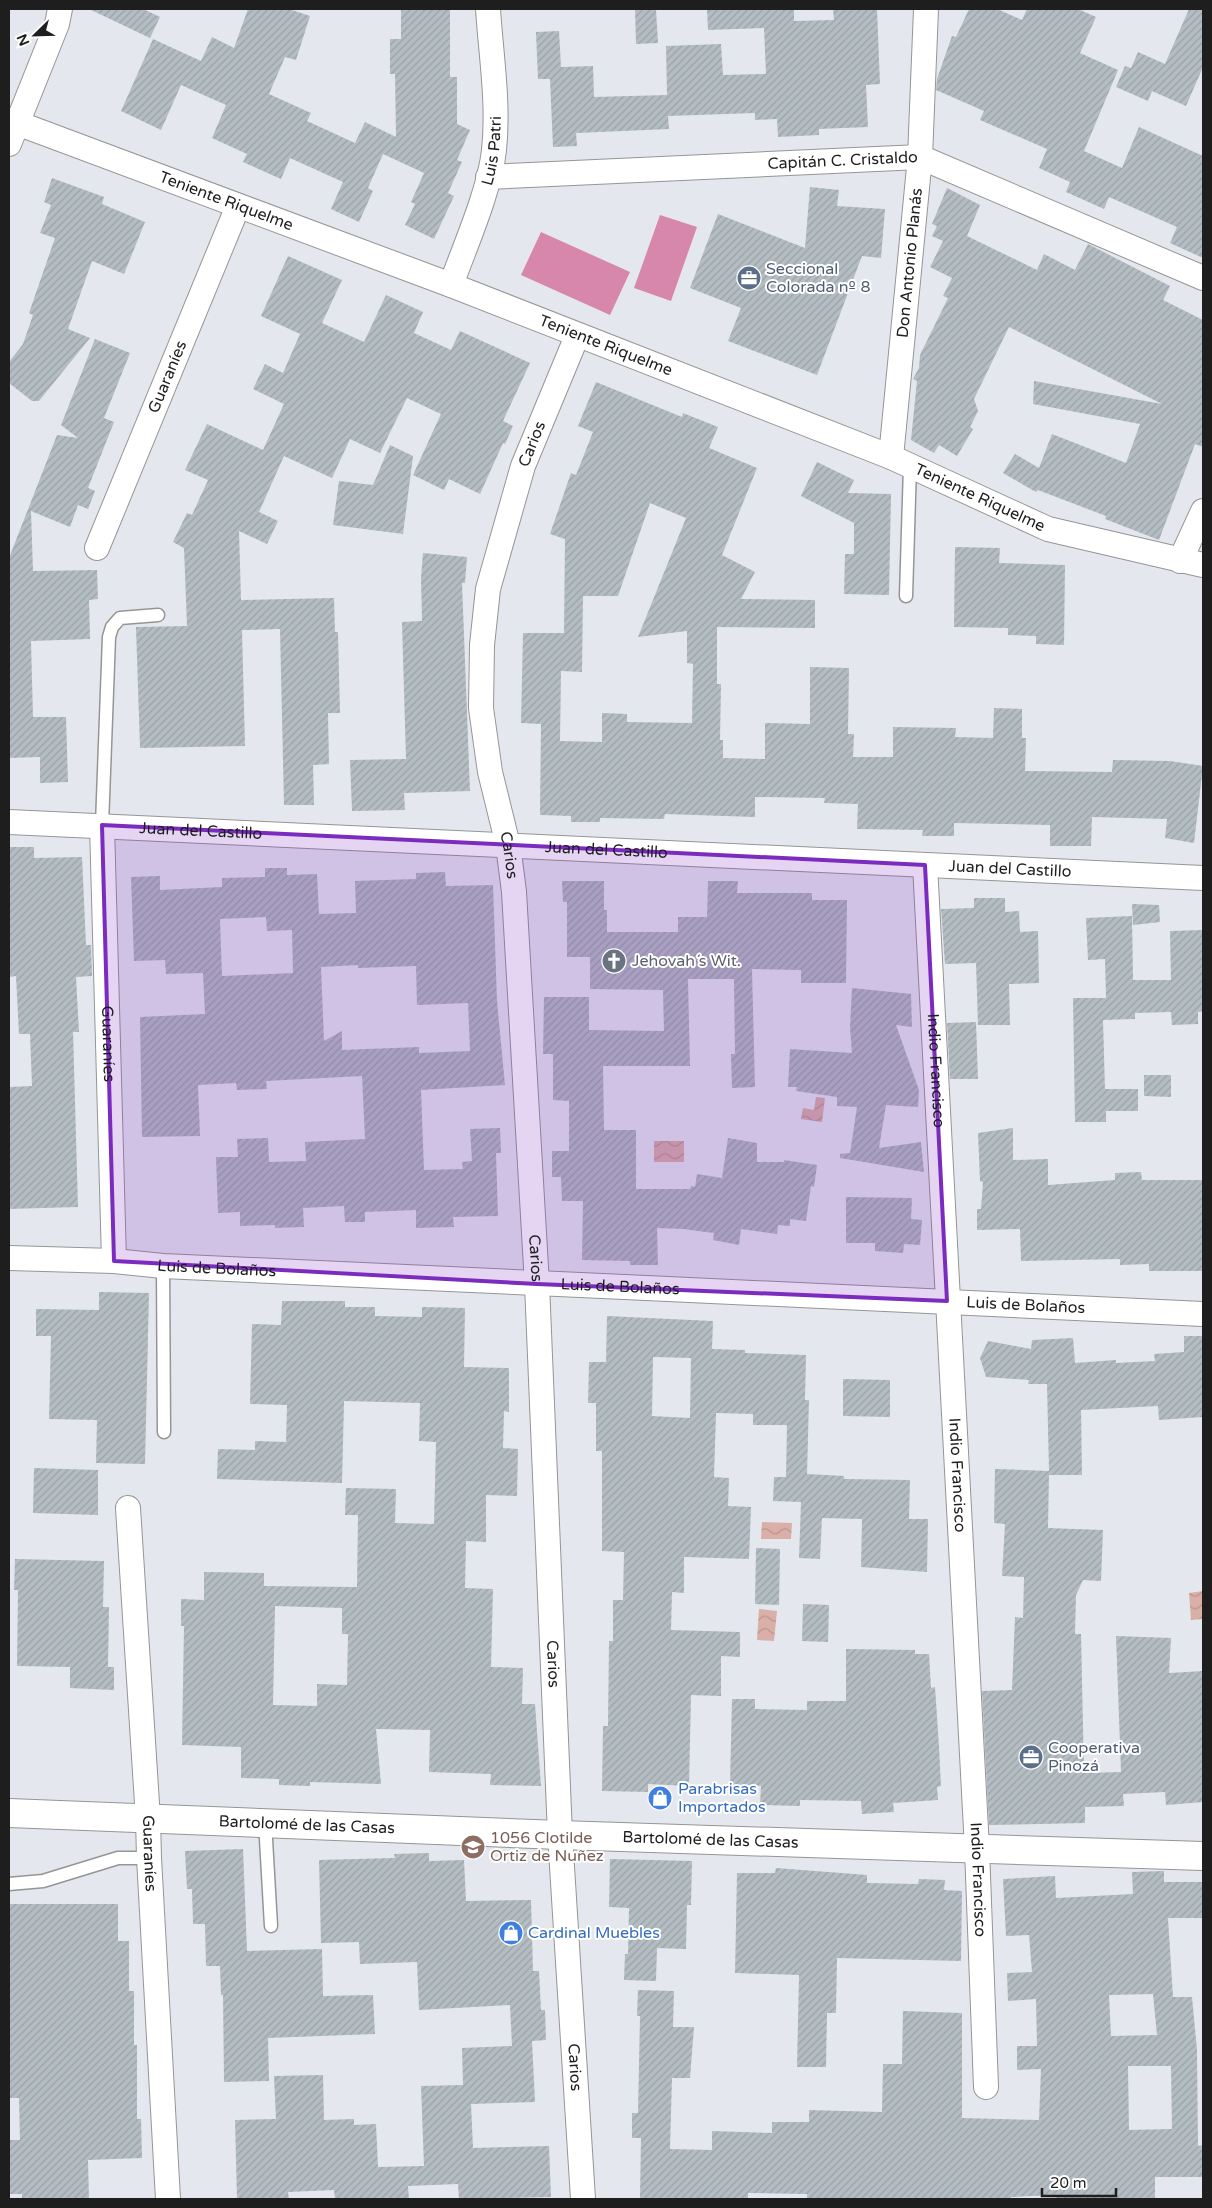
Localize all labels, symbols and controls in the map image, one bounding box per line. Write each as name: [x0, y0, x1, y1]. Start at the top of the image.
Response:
north arrow: [10, 10, 60, 60]
text: N: [13, 31, 34, 48]
street label: Luis Patri: [477, 116, 506, 188]
street label: Capitán C. Cristaldo: [767, 147, 918, 174]
street label: Teniente Riquelme: [157, 167, 296, 235]
street label: Don Antonio Planás: [893, 187, 927, 339]
place label: Seccional Colorada nº 8: [766, 259, 870, 297]
office icon: Seccional Colorada nº 8: [736, 265, 762, 291]
street label: Teniente Riquelme: [536, 310, 675, 381]
street label: Guaraníes: [144, 338, 191, 416]
street label: Carios: [514, 418, 550, 470]
street label: Teniente Riquelme: [911, 459, 1048, 536]
street label: Juan del Castillo: [139, 818, 263, 844]
street label: Carios: [495, 829, 522, 880]
street label: Juan del Castillo: [544, 837, 668, 863]
street label: Juan del Castillo: [948, 856, 1072, 882]
church icon: Jehovah´s Wit.: [601, 948, 627, 974]
place label: Jehovah´s Wit.: [632, 951, 741, 971]
street label: Guaraníes: [97, 1005, 119, 1082]
street label: Indio Francisco: [923, 1013, 949, 1129]
street label: Carios: [524, 1234, 547, 1283]
street label: Luis de Bolaños: [156, 1255, 277, 1281]
street label: Luis de Bolaños: [560, 1274, 680, 1299]
street label: Luis de Bolaños: [966, 1292, 1086, 1318]
street label: Indio Francisco: [944, 1417, 970, 1533]
street label: Carios: [542, 1640, 564, 1688]
place label: Cooperativa Pinozá: [1048, 1738, 1140, 1776]
office icon: Cooperativa Pinozá: [1018, 1744, 1044, 1770]
place label: Parabrisas Importados: [678, 1779, 766, 1817]
shop icon: Parabrisas Importados: [647, 1785, 673, 1811]
street label: Bartolomé de las Casas: [218, 1811, 395, 1838]
street label: Guaraníes: [138, 1815, 161, 1892]
street label: Indio Francisco: [966, 1822, 990, 1937]
street label: Bartolomé de las Casas: [622, 1827, 799, 1853]
place label: 1056 Clotilde Ortiz de Nuñez: [490, 1828, 604, 1866]
school or university icon: 1056 Clotilde Ortiz de Nuñez: [460, 1834, 486, 1860]
shop icon: Cardinal Muebles: [498, 1920, 524, 1946]
place label: Cardinal Muebles: [528, 1923, 660, 1943]
street label: Carios: [563, 2043, 586, 2092]
scale bar: [1042, 2166, 1116, 2198]
text: 20 m: [1050, 2174, 1087, 2192]

